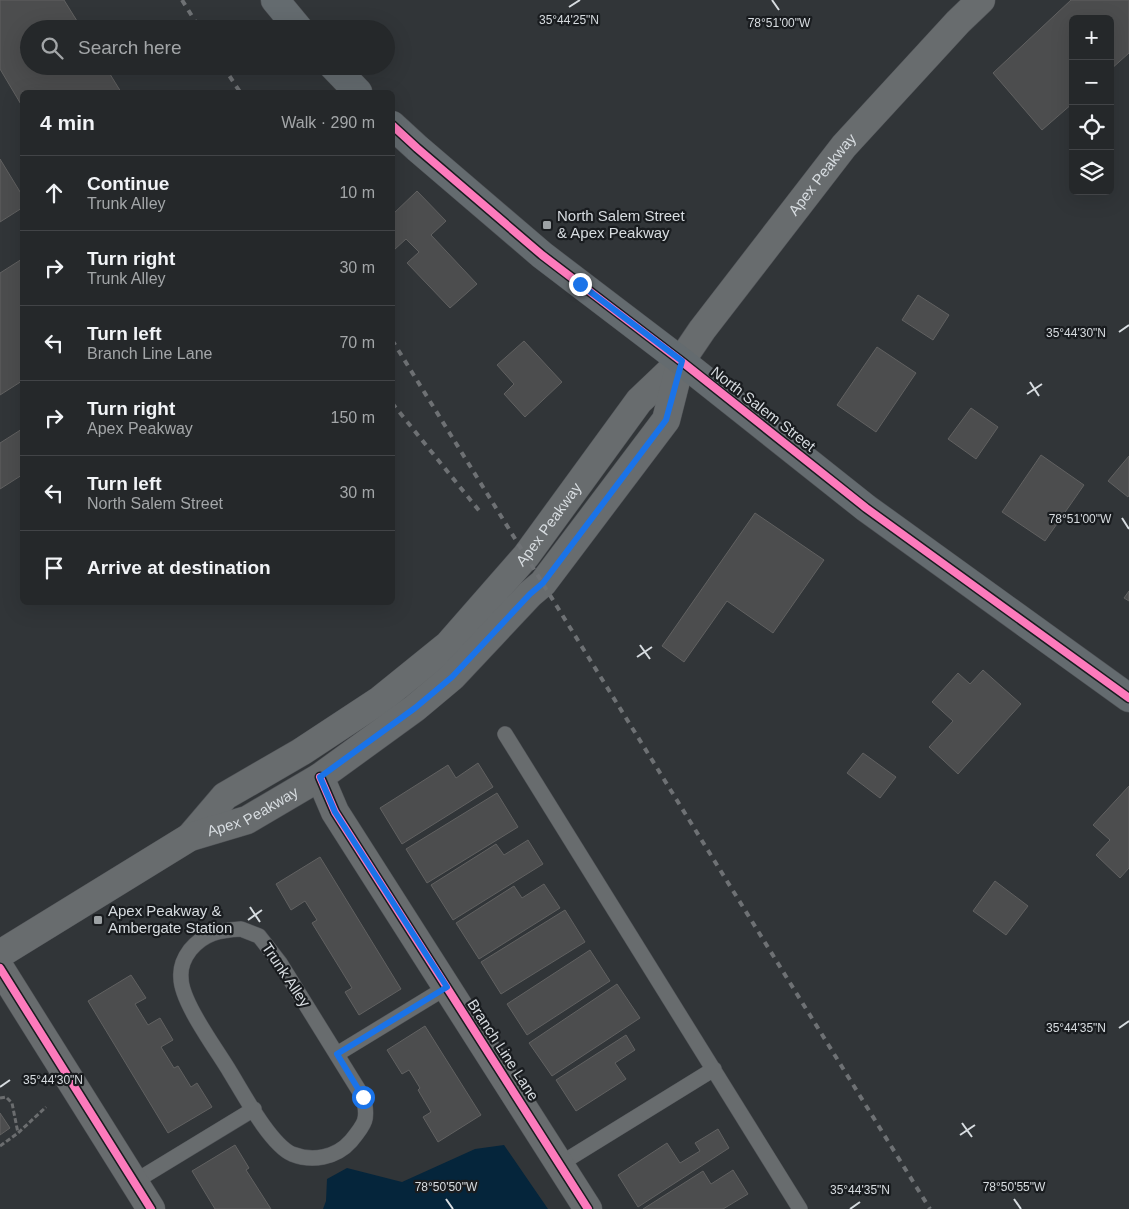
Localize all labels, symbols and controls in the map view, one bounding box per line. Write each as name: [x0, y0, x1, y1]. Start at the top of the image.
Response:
text: 35°44'25"N: [539, 13, 599, 27]
map controls: [1069, 15, 1114, 195]
button: +: [1069, 15, 1114, 60]
text: 78°51'00"W: [748, 16, 811, 30]
search box: [20, 20, 395, 75]
icon: search: [38, 34, 66, 62]
text: Search here: [78, 37, 182, 58]
button: −: [1069, 60, 1114, 105]
button: locate: [1069, 105, 1114, 150]
text: 4 min: [40, 111, 95, 134]
text: Walk · 290 m: [281, 114, 375, 131]
street label: Apex Peakway: [785, 129, 860, 219]
button: layers: [1069, 150, 1114, 195]
text: Continue: [87, 173, 169, 194]
icon: ahead: [40, 179, 68, 207]
text: 10 m: [339, 184, 375, 201]
text: Trunk Alley: [87, 195, 166, 212]
place label: North Salem Street & Apex Peakway: [557, 207, 685, 241]
marker: North Salem Street & Apex Peakway: [541, 219, 553, 231]
text: Turn right: [87, 248, 175, 269]
icon: right: [40, 254, 68, 282]
text: 30 m: [339, 259, 375, 276]
text: Trunk Alley: [87, 270, 166, 287]
route end: [569, 273, 592, 296]
text: Turn left: [87, 323, 162, 344]
text: 35°44'30"N: [1046, 326, 1106, 340]
icon: left: [40, 329, 68, 357]
text: 70 m: [339, 334, 375, 351]
text: Branch Line Lane: [87, 345, 212, 362]
street label: North Salem Street: [708, 363, 819, 455]
text: Turn right: [87, 398, 175, 419]
icon: right: [40, 404, 68, 432]
text: 150 m: [331, 409, 375, 426]
text: Apex Peakway: [87, 420, 193, 437]
text: Turn left: [87, 473, 162, 494]
icon: left: [40, 479, 68, 507]
street label: Apex Peakway: [512, 479, 585, 569]
text: 30 m: [339, 484, 375, 501]
text: North Salem Street: [87, 495, 223, 512]
text: 78°51'00"W: [1049, 512, 1112, 526]
icon: arrive: [40, 554, 68, 582]
text: Arrive at destination: [87, 557, 271, 578]
street label: Apex Peakway: [205, 783, 301, 839]
place label: Apex Peakway & Ambergate Station: [108, 902, 232, 936]
marker: Apex Peakway & Ambergate Station: [92, 914, 104, 926]
street label: Trunk Alley: [259, 939, 314, 1010]
street label: Branch Line Lane: [464, 996, 543, 1104]
text: 35°44'35"N: [1046, 1021, 1106, 1035]
text: 35°44'30"N: [23, 1073, 83, 1087]
route start: [352, 1086, 375, 1109]
text: 78°50'50"W: [415, 1180, 478, 1194]
text: 78°50'55"W: [983, 1180, 1046, 1194]
text: 35°44'35"N: [830, 1183, 890, 1197]

